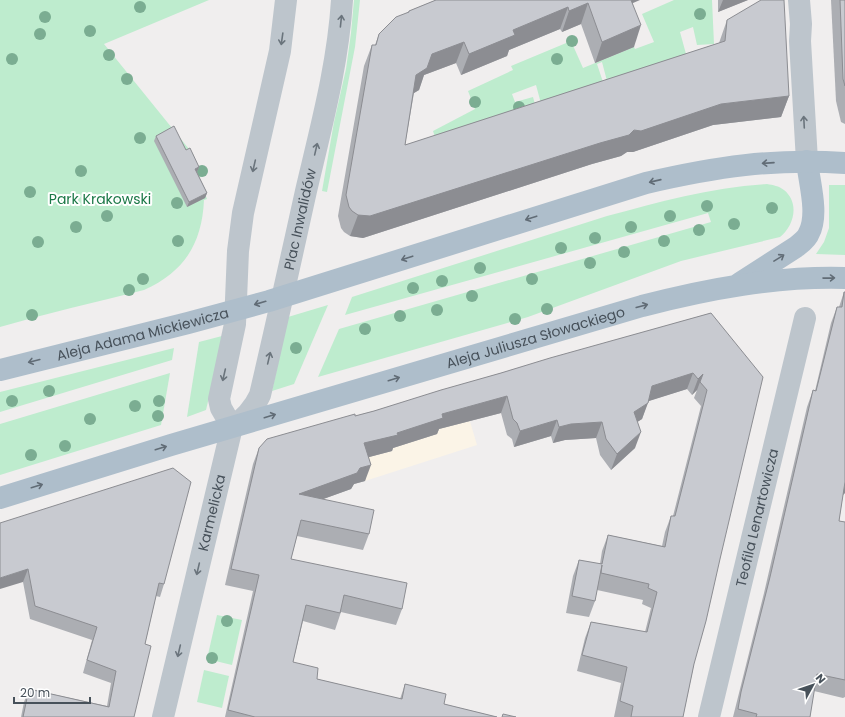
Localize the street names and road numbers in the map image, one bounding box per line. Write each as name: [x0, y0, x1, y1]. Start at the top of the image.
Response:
street label: Plac Inwalidów: [279, 166, 321, 272]
street label: Aleja Adama Mickiewicza: [54, 302, 231, 366]
street label: Aleja Juliusza Słowackiego: [444, 302, 627, 373]
street label: Teofila Lenartowicza: [731, 446, 783, 589]
street label: Karmelicka: [193, 472, 230, 553]

